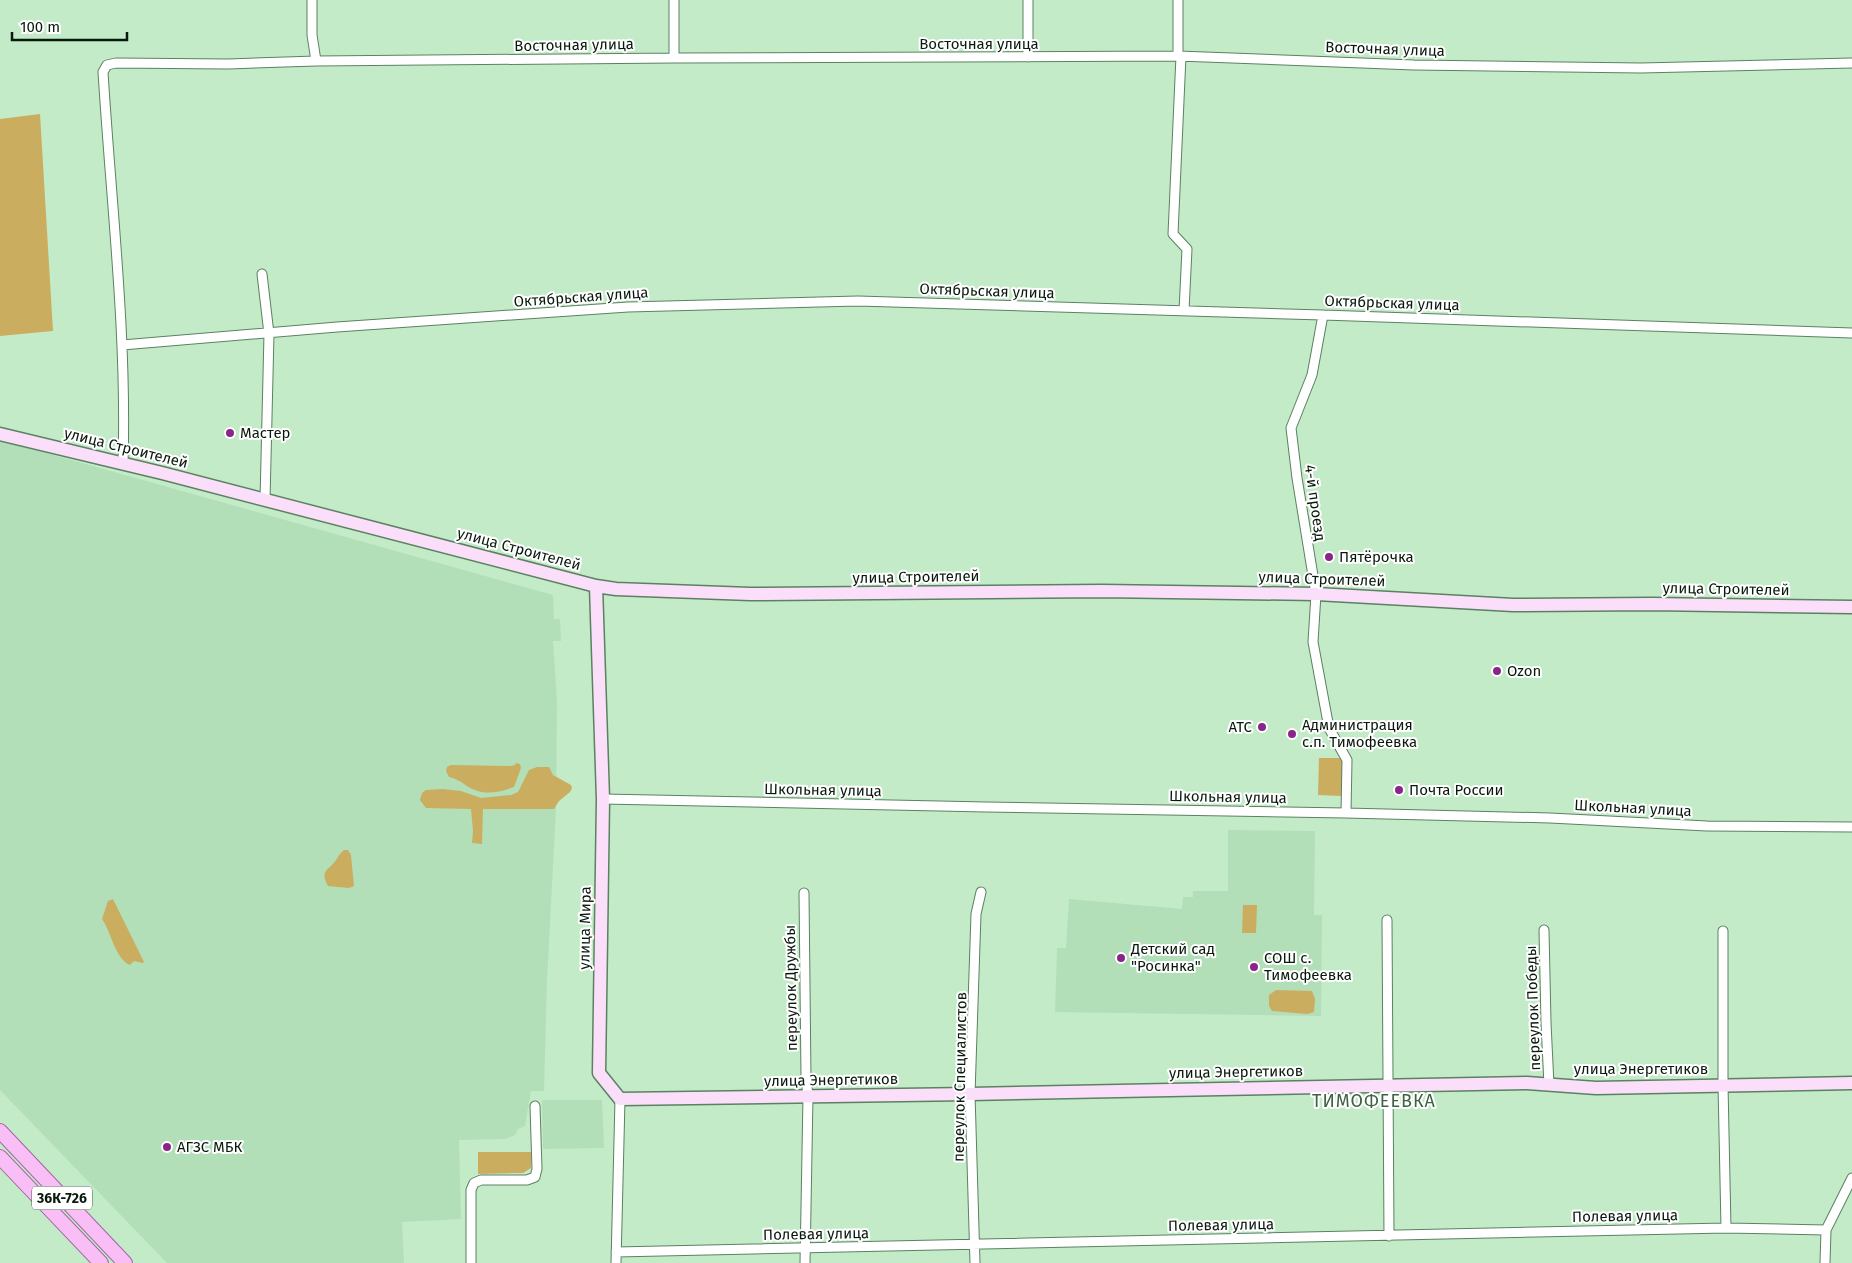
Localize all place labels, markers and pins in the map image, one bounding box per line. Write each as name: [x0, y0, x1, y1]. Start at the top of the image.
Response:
place label: Мастер: [240, 424, 290, 442]
marker: Мастер: [224, 427, 236, 439]
place label: Пятёрочка: [1339, 548, 1414, 566]
marker: Пятёрочка: [1323, 551, 1335, 563]
place label: Ozon: [1507, 662, 1541, 680]
marker: Ozon: [1491, 665, 1503, 677]
place label: Администрация с.п. Тимофеевка: [1302, 716, 1417, 751]
place label: АТС: [1229, 718, 1253, 736]
marker: АТС: [1256, 721, 1268, 733]
marker: Администрация с.п. Тимофеевка: [1286, 728, 1298, 740]
place label: Почта России: [1409, 781, 1504, 799]
marker: Почта России: [1393, 784, 1405, 796]
place label: Детский сад "Росинка": [1130, 940, 1215, 975]
place label: СОШ с. Тимофеевка: [1264, 949, 1352, 984]
marker: Детский сад "Росинка": [1115, 952, 1127, 964]
marker: СОШ с. Тимофеевка: [1248, 961, 1260, 973]
place label: АГЗС МБК: [177, 1138, 242, 1156]
marker: АГЗС МБК: [161, 1141, 173, 1153]

